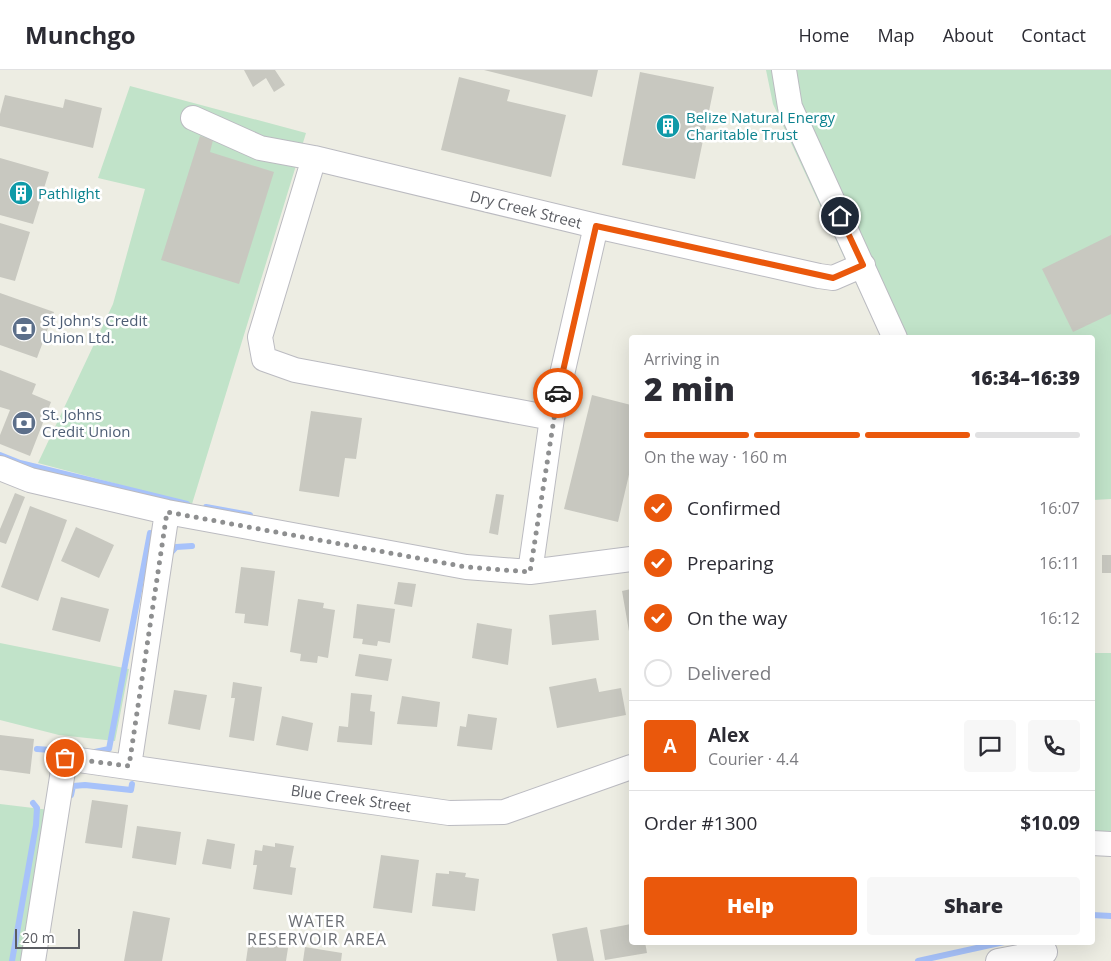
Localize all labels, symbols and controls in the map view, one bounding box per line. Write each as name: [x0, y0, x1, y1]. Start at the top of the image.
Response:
text: Munchgo: [25, 18, 136, 51]
text: Home: [799, 23, 849, 47]
text: Map: [877, 23, 915, 47]
text: About: [943, 23, 993, 47]
text: Contact: [1021, 23, 1086, 47]
place label: Belize Natural Energy Charitable Trust: [686, 107, 836, 144]
building icon: Belize Natural Energy Charitable Trust: [655, 113, 681, 139]
building icon: Pathlight: [8, 180, 34, 206]
place label: Pathlight: [38, 183, 100, 203]
street label: Dry Creek Street: [468, 185, 584, 233]
pin: [819, 195, 861, 237]
icon: home: [826, 202, 854, 230]
place label: St John's Credit Union Ltd.: [42, 310, 148, 347]
bank icon: St John's Credit Union Ltd.: [11, 316, 37, 342]
text: Arriving in: [644, 348, 720, 370]
text: 16:34–16:39: [970, 365, 1080, 391]
text: 2 min: [644, 367, 735, 410]
courier: [533, 368, 583, 418]
icon: car: [544, 379, 572, 407]
place label: St. Johns Credit Union: [42, 404, 130, 441]
bank icon: St. Johns Credit Union: [11, 410, 37, 436]
text: On the way · 160 m: [644, 446, 787, 468]
icon: check: [644, 494, 672, 522]
text: Confirmed: [687, 495, 781, 521]
text: 16:07: [1039, 497, 1080, 519]
icon: check: [644, 549, 672, 577]
text: Preparing: [687, 550, 774, 576]
text: 16:11: [1039, 552, 1080, 574]
icon: check: [644, 604, 672, 632]
text: On the way: [687, 605, 787, 631]
text: 16:12: [1039, 607, 1080, 629]
text: Delivered: [687, 660, 771, 686]
button: chat: [964, 720, 1016, 772]
button: phone: [1028, 720, 1080, 772]
text: Alex: [708, 722, 749, 748]
text: A: [663, 733, 677, 759]
pin: [44, 737, 86, 779]
icon: bag: [51, 744, 79, 772]
text: Courier · 4.4: [708, 748, 799, 770]
street label: Blue Creek Street: [290, 780, 412, 816]
text: Order #1300: [644, 810, 757, 836]
text: $10.09: [1020, 810, 1080, 836]
button: Help: [644, 877, 857, 935]
button: Share: [867, 877, 1080, 935]
district label: WATER RESERVOIR AREA: [247, 910, 387, 950]
scale bar: [15, 926, 80, 949]
text: 20 m: [22, 928, 55, 947]

